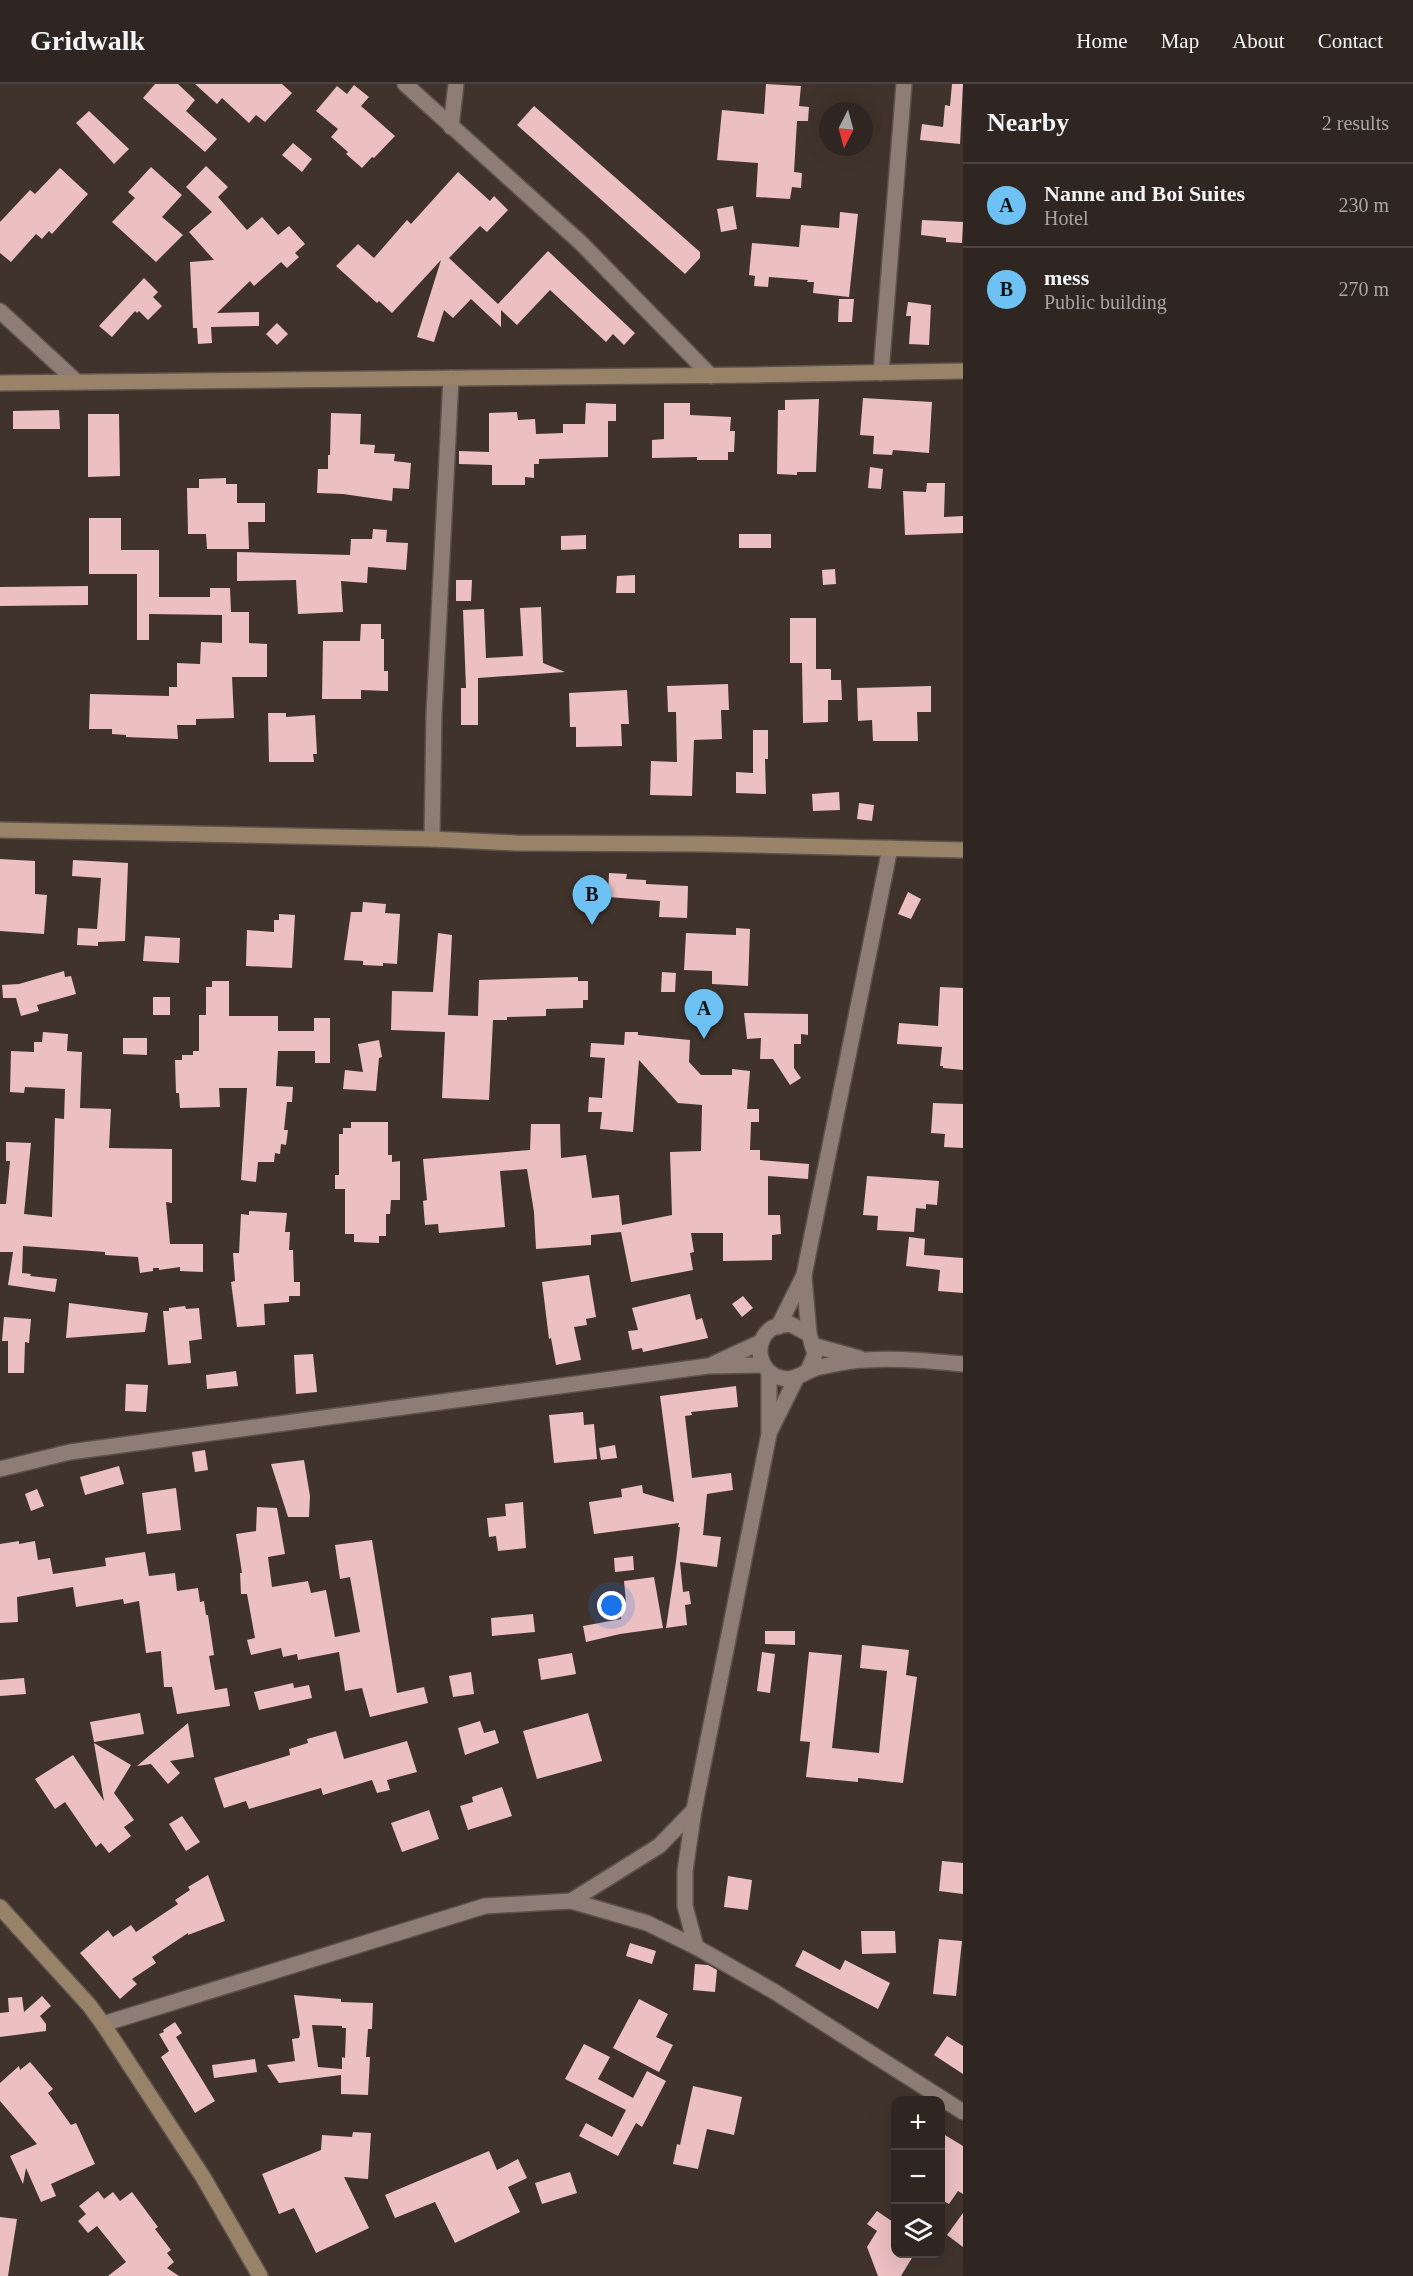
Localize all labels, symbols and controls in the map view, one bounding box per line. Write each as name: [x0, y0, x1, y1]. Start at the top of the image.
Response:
text: Gridwalk: [30, 25, 145, 56]
text: Home: [1076, 29, 1128, 53]
text: Map: [1161, 29, 1199, 53]
text: About: [1232, 29, 1285, 53]
text: Contact: [1318, 29, 1383, 53]
north arrow: [819, 102, 873, 156]
text: Nearby: [987, 108, 1069, 137]
text: 2 results: [1322, 112, 1389, 134]
text: Nanne and Boi Suites: [1044, 181, 1245, 206]
text: A: [999, 194, 1014, 216]
text: 230 m: [1338, 194, 1389, 216]
text: Hotel: [1044, 207, 1088, 229]
text: mess: [1044, 265, 1089, 290]
text: B: [1000, 278, 1013, 300]
text: 270 m: [1338, 278, 1389, 300]
text: Public building: [1044, 291, 1167, 313]
pin: B: [572, 876, 612, 925]
pin: A: [684, 990, 724, 1039]
your location: [597, 1591, 626, 1620]
map controls: [891, 2096, 945, 2258]
button: +: [891, 2096, 945, 2150]
button: −: [891, 2150, 945, 2204]
button: layers: [891, 2204, 945, 2258]

